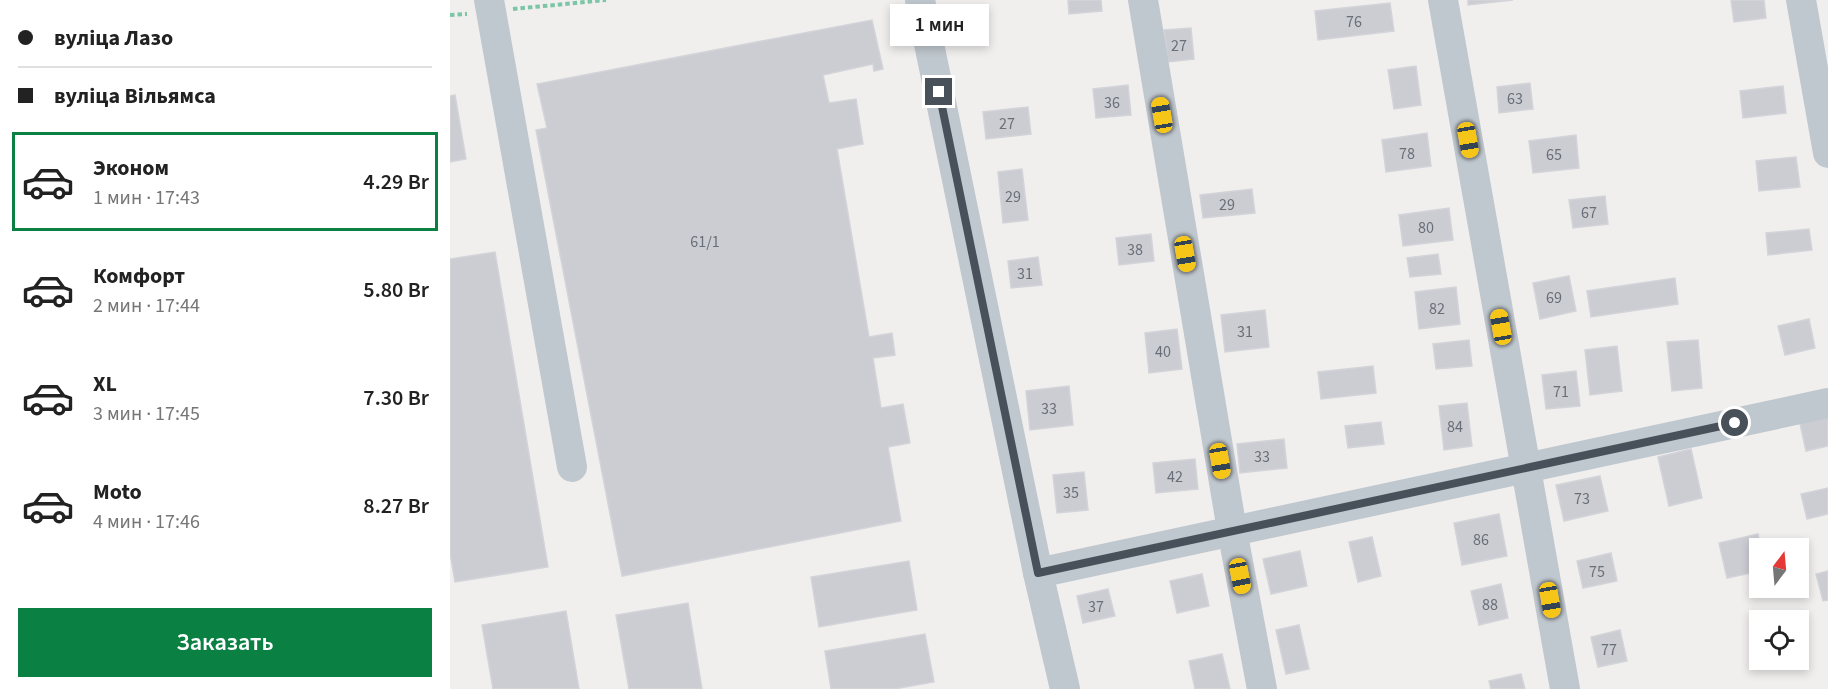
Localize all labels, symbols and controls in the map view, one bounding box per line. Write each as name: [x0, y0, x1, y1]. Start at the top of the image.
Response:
callout: 1 мин: [890, 5, 988, 47]
text: 1 мин: [914, 11, 965, 39]
house number: 76: [1346, 11, 1362, 33]
text: вуліца Лазо: [54, 22, 173, 54]
house number: 27: [1171, 35, 1187, 57]
route end: [925, 78, 952, 105]
text: вуліца Вільямса: [54, 80, 216, 112]
house number: 63: [1507, 88, 1523, 110]
house number: 36: [1104, 92, 1120, 114]
car: [1150, 96, 1174, 134]
house number: 27: [999, 113, 1015, 135]
car: [1456, 121, 1480, 159]
house number: 78: [1399, 143, 1415, 165]
house number: 65: [1546, 144, 1562, 166]
text: Эконом: [93, 152, 169, 184]
icon: car: [21, 155, 75, 209]
text: 4.29 Br: [363, 166, 429, 198]
text: 1 мин · 17:43: [93, 184, 200, 212]
house number: 29: [1005, 186, 1021, 208]
house number: 29: [1219, 194, 1235, 216]
house number: 67: [1581, 202, 1597, 224]
house number: 80: [1418, 217, 1434, 239]
house number: 61/1: [690, 231, 720, 253]
car: [1173, 235, 1197, 273]
house number: 38: [1127, 239, 1143, 261]
text: Комфорт: [93, 260, 185, 292]
icon: car: [21, 263, 75, 317]
house number: 31: [1017, 263, 1033, 285]
text: 5.80 Br: [363, 274, 429, 306]
house number: 69: [1546, 287, 1562, 309]
text: 2 мин · 17:44: [93, 292, 200, 320]
house number: 82: [1429, 298, 1445, 320]
car: [1489, 308, 1513, 346]
house number: 31: [1237, 321, 1253, 343]
house number: 40: [1155, 341, 1171, 363]
text: XL: [93, 368, 117, 400]
icon: car: [21, 371, 75, 425]
house number: 71: [1553, 381, 1569, 403]
text: 7.30 Br: [363, 382, 429, 414]
house number: 33: [1041, 398, 1057, 420]
text: 3 мин · 17:45: [93, 400, 200, 428]
route start: [1721, 409, 1748, 436]
house number: 84: [1447, 416, 1463, 438]
car: [1208, 442, 1232, 480]
house number: 33: [1254, 446, 1270, 468]
house number: 42: [1167, 466, 1183, 488]
text: Moto: [93, 476, 142, 508]
icon: car: [21, 479, 75, 533]
house number: 35: [1063, 482, 1079, 504]
house number: 73: [1574, 488, 1590, 510]
text: 8.27 Br: [363, 490, 429, 522]
text: 4 мин · 17:46: [93, 508, 200, 536]
house number: 86: [1473, 529, 1489, 551]
north arrow: [1749, 538, 1809, 598]
map controls: [1749, 538, 1809, 670]
car: [1228, 557, 1252, 595]
house number: 75: [1589, 561, 1605, 583]
car: [1538, 581, 1562, 619]
house number: 88: [1482, 594, 1498, 616]
house number: 37: [1088, 596, 1104, 618]
button: Заказать: [18, 608, 432, 677]
button: locate: [1749, 610, 1809, 670]
house number: 77: [1601, 639, 1617, 661]

